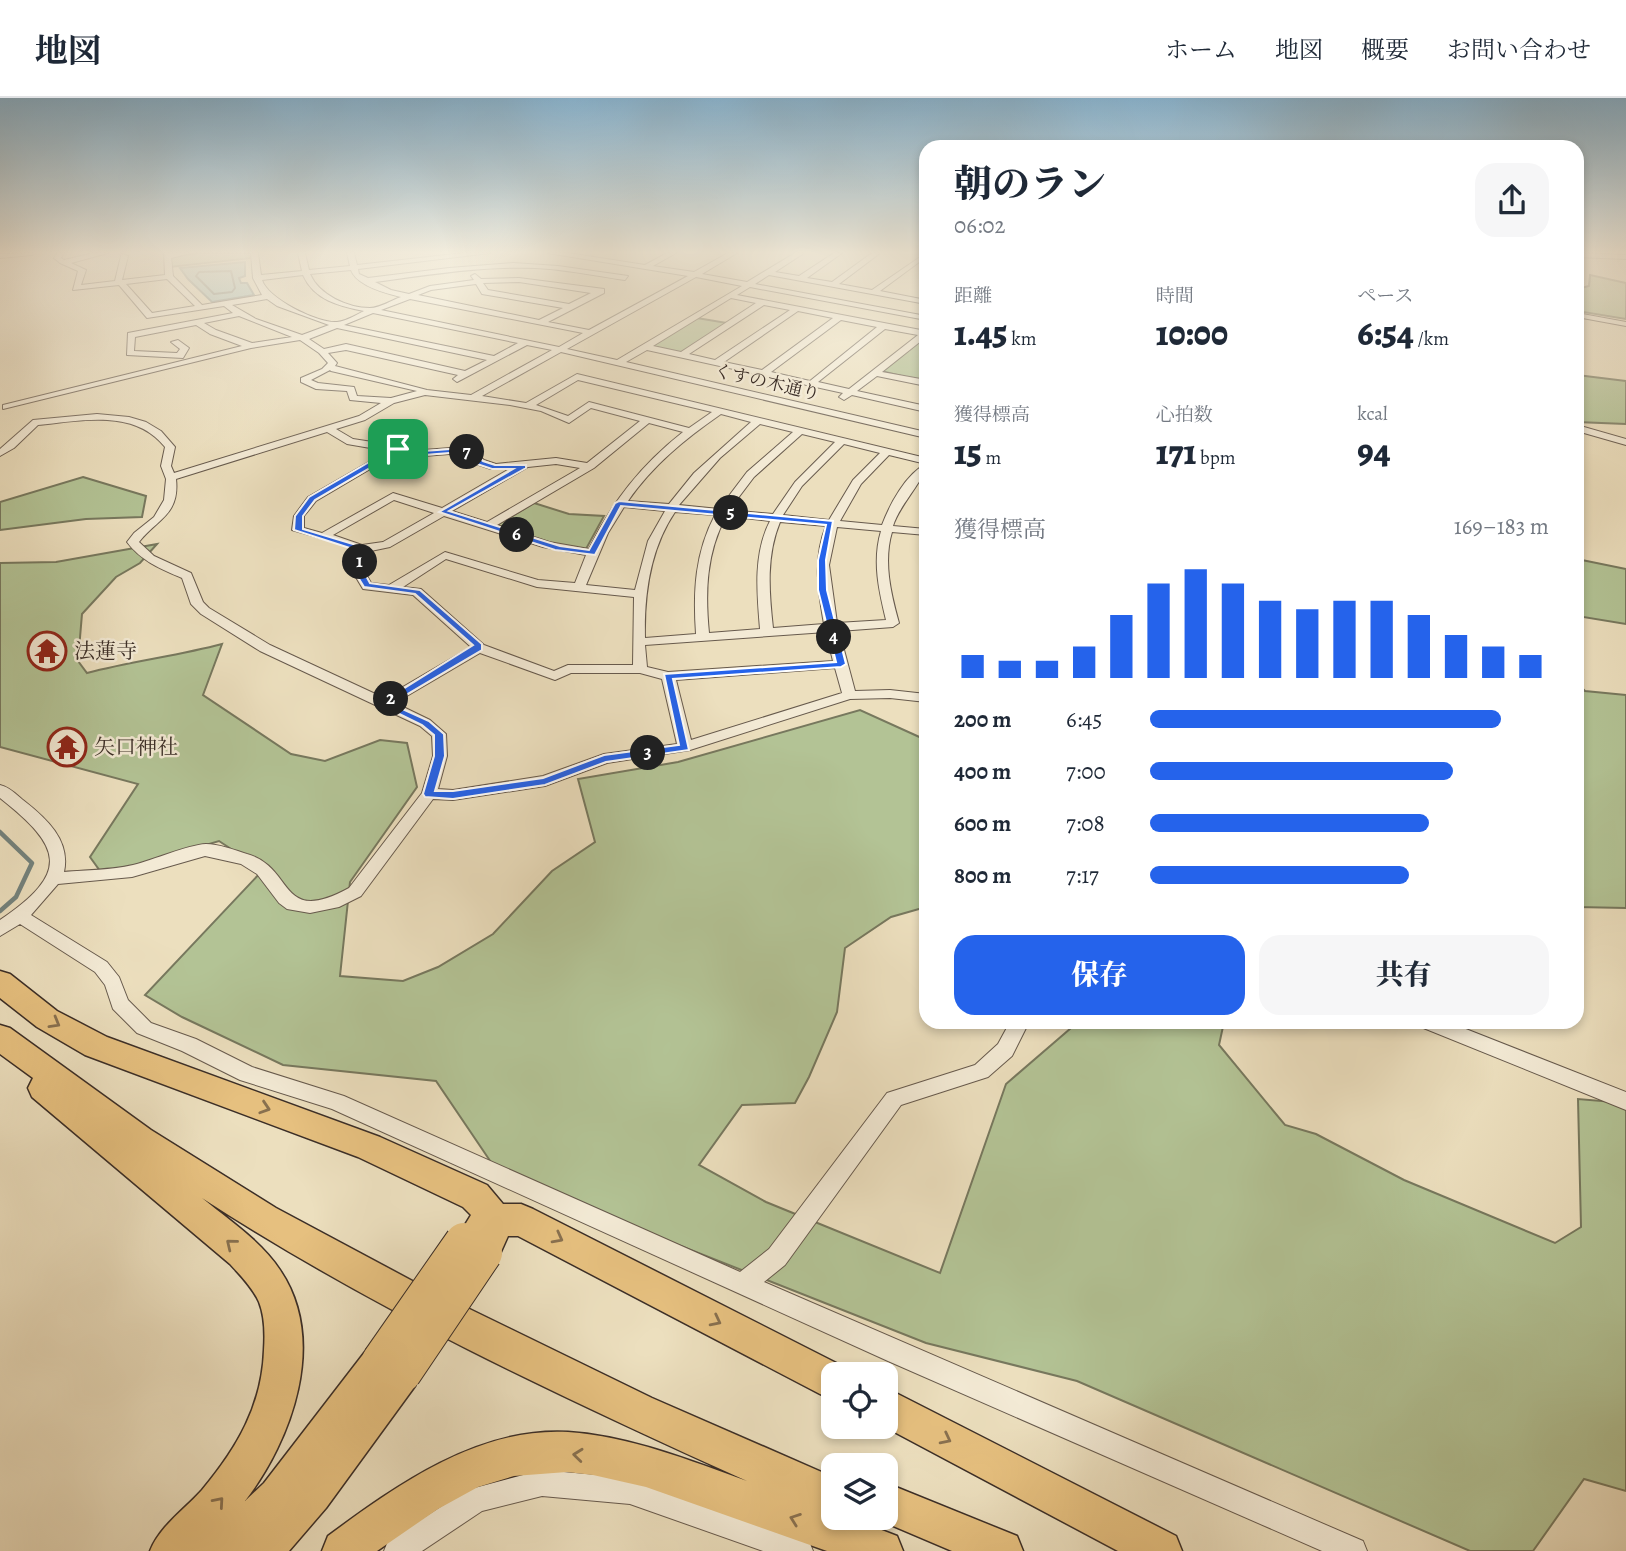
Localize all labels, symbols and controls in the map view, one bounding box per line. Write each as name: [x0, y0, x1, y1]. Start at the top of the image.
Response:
text: 地図: [35, 28, 101, 73]
text: ホーム: [1165, 34, 1237, 66]
text: 地図: [1275, 34, 1323, 66]
text: 概要: [1361, 34, 1409, 66]
text: お問い合わせ: [1447, 34, 1591, 66]
text: 朝のラン: [954, 158, 1106, 210]
button: share: [1475, 163, 1549, 237]
text: 06:02: [954, 210, 1006, 241]
text: 距離: [954, 283, 992, 309]
text: 時間: [1156, 283, 1194, 309]
text: ペース: [1357, 283, 1413, 309]
text: 1.45: [954, 309, 1007, 357]
text: 10:00: [1156, 309, 1228, 357]
text: 6:54: [1357, 309, 1414, 357]
text: km: [1007, 326, 1037, 352]
text: /km: [1414, 326, 1449, 352]
street label: くすの木通り: [712, 358, 822, 406]
text: kcal: [1357, 401, 1388, 427]
text: 獲得標高: [954, 402, 1030, 428]
text: 心拍数: [1156, 402, 1213, 428]
pin: [368, 419, 428, 479]
text: 94: [1357, 427, 1390, 475]
text: 15: [954, 428, 982, 476]
text: 171: [1156, 428, 1196, 476]
icon: arrive: [379, 430, 417, 468]
pin: 7: [449, 434, 484, 470]
text: 7: [462, 438, 471, 464]
text: m: [982, 445, 1001, 471]
text: bpm: [1196, 445, 1236, 471]
pin: 5: [714, 496, 748, 530]
text: 5: [726, 499, 735, 525]
text: 169–183 m: [1454, 511, 1549, 542]
text: 獲得標高: [954, 514, 1046, 545]
pin: 6: [500, 518, 534, 552]
text: 6: [512, 521, 521, 547]
pin: 1: [342, 545, 378, 580]
text: 1: [356, 548, 363, 574]
pin: 4: [816, 620, 852, 654]
text: 4: [829, 623, 838, 649]
temple icon: 法蓮寺: [26, 630, 68, 672]
place label: 法蓮寺: [74, 637, 137, 665]
pin: 2: [374, 682, 408, 716]
text: 2: [386, 685, 395, 711]
text: 200 m: [954, 704, 1012, 735]
text: 6:45: [1066, 704, 1102, 735]
temple icon: 矢口神社: [46, 726, 88, 768]
place label: 矢口神社: [94, 733, 178, 761]
pin: 3: [630, 736, 666, 770]
text: 3: [643, 739, 652, 765]
text: 400 m: [954, 756, 1011, 787]
text: 7:00: [1066, 756, 1106, 787]
text: 600 m: [954, 808, 1011, 839]
text: 7:08: [1066, 808, 1105, 839]
text: 800 m: [954, 860, 1011, 891]
text: 7:17: [1066, 860, 1099, 891]
button: 保存: [954, 935, 1245, 1015]
button: 共有: [1259, 935, 1549, 1015]
one-way arrow: [47, 1015, 60, 1028]
one-way arrow: [259, 1100, 271, 1114]
one-way arrow: [551, 1230, 563, 1243]
one-way arrow: [226, 1239, 238, 1252]
one-way arrow: [709, 1313, 721, 1327]
map controls: [821, 1362, 898, 1530]
button: locate: [821, 1362, 898, 1439]
one-way arrow: [939, 1430, 951, 1444]
one-way arrow: [572, 1448, 583, 1463]
button: layers: [821, 1453, 898, 1530]
one-way arrow: [210, 1497, 223, 1510]
one-way arrow: [790, 1513, 802, 1527]

